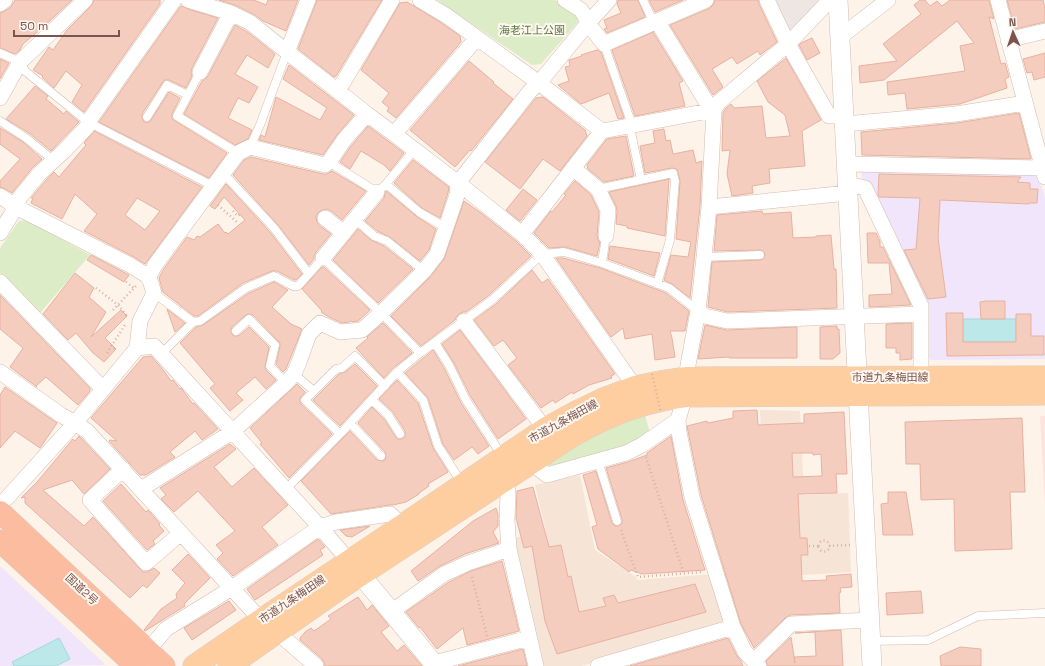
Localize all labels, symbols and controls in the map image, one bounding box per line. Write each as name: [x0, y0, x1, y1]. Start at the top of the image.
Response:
scale bar: [14, 12, 119, 38]
north arrow: [993, 12, 1033, 52]
text: N: [1008, 15, 1017, 29]
text: 50 m: [20, 18, 48, 34]
park label: 海老江上公園: [499, 23, 565, 37]
street label: 市道九条梅田線: [852, 370, 929, 384]
street label: 市道九条梅田線: [526, 396, 600, 446]
street label: 国道2号: [63, 570, 101, 608]
street label: 市道九条梅田線: [256, 572, 328, 626]

